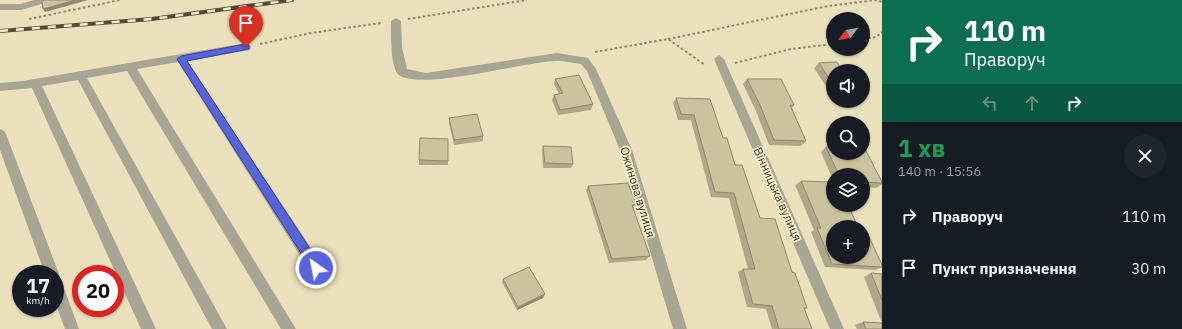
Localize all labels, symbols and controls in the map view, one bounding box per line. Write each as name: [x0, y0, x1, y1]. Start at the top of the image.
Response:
pin: [229, 6, 263, 47]
icon: arrive: [235, 12, 257, 34]
north arrow: [826, 12, 870, 56]
map controls: [826, 12, 870, 264]
text: 110 m: [964, 12, 1046, 49]
icon: right: [898, 16, 950, 68]
text: Праворуч: [964, 48, 1046, 71]
button: sound: [826, 64, 870, 108]
icon: left: [979, 92, 1001, 114]
icon: ahead: [1021, 92, 1043, 114]
icon: right: [1063, 92, 1085, 114]
button: search: [826, 116, 870, 160]
text: 1 хв: [898, 132, 945, 164]
button: close: [1124, 135, 1166, 177]
street label: Ожинова вулиця: [617, 145, 659, 239]
street label: Вінницька вулиця: [751, 145, 805, 243]
text: 140 m · 15:56: [898, 163, 981, 180]
button: layers: [826, 168, 870, 212]
icon: right: [898, 205, 920, 227]
text: Праворуч: [932, 207, 1003, 226]
text: 110 m: [1122, 207, 1166, 226]
button: +: [826, 220, 870, 264]
position arrow: [295, 247, 337, 289]
icon: arrive: [898, 257, 920, 279]
text: Пункт призначення: [932, 259, 1077, 278]
text: 30 m: [1131, 259, 1166, 278]
speed limit sign: 20: [72, 265, 124, 317]
text: 17: [26, 272, 50, 299]
text: km/h: [26, 294, 50, 307]

